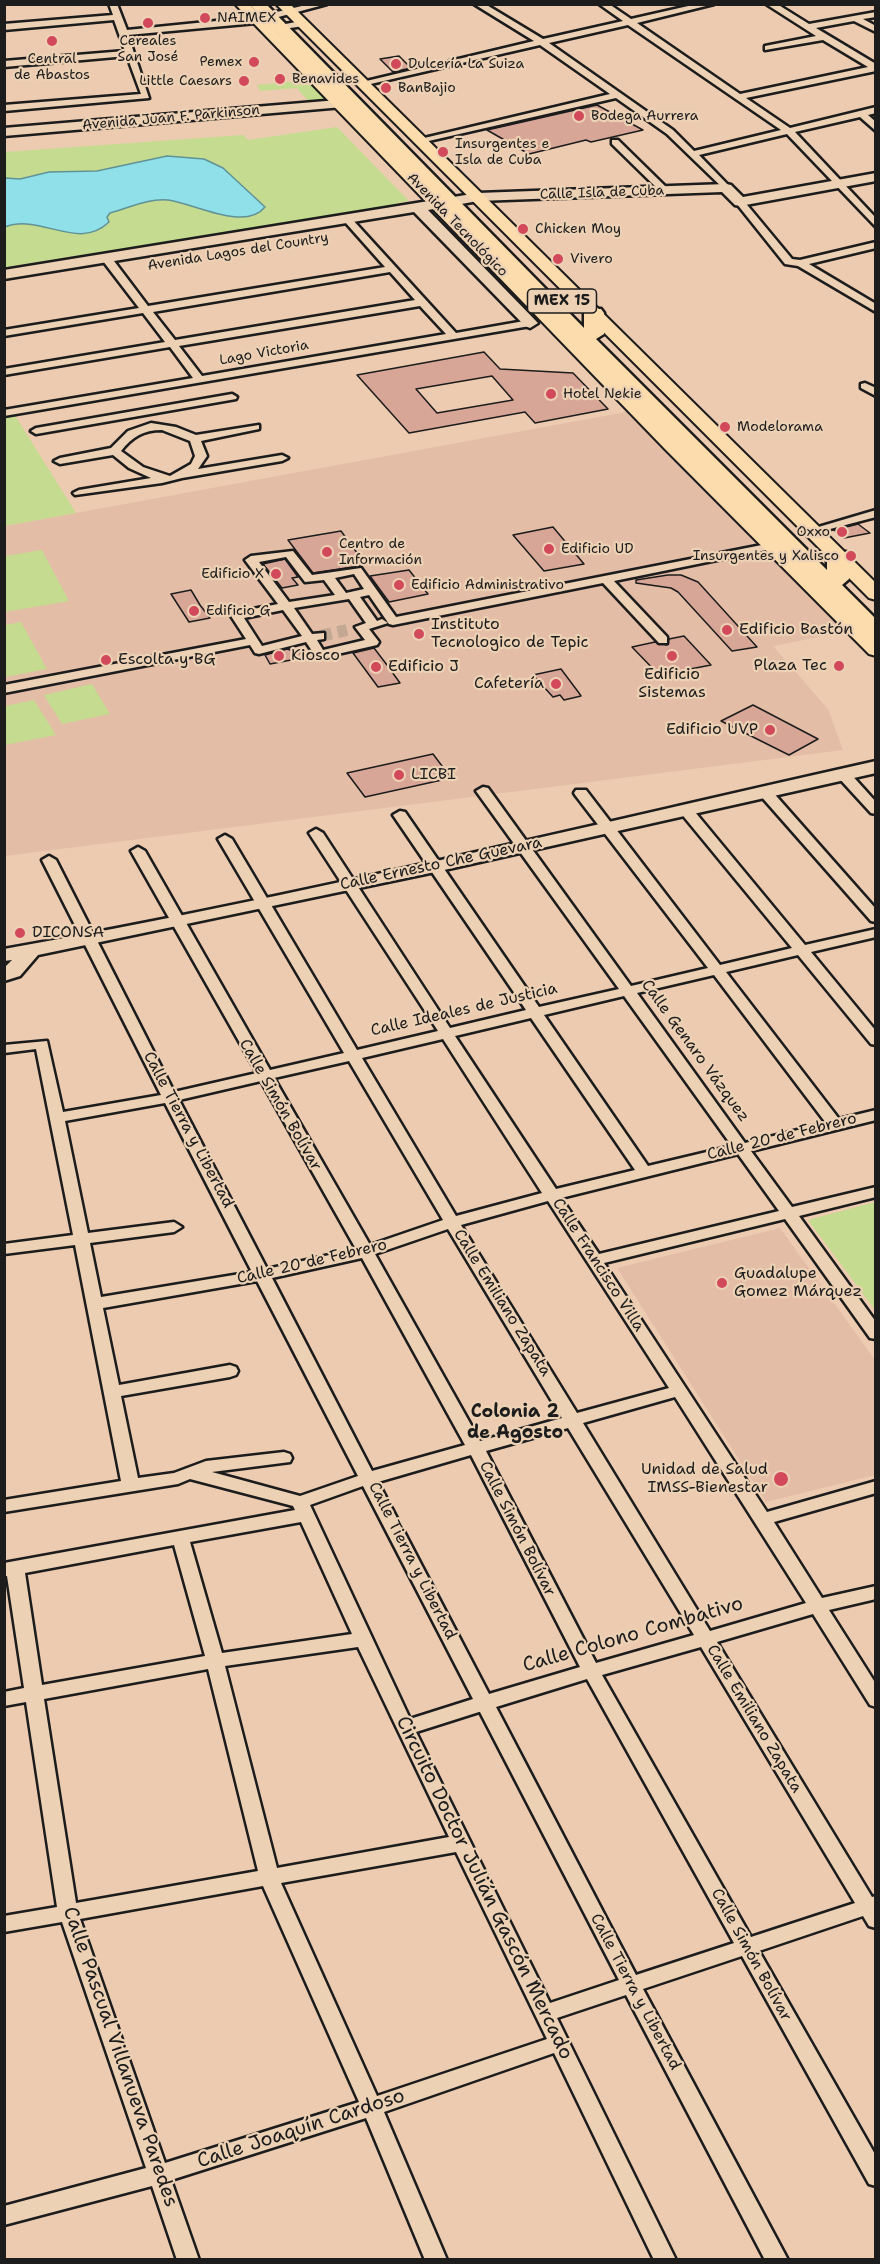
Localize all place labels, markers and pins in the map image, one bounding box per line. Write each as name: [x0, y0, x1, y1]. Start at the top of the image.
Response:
place label: NAIMEX: [217, 10, 276, 26]
marker: NAIMEX: [198, 11, 212, 25]
marker: Cereales San José: [141, 16, 155, 30]
place label: Cereales San José: [118, 33, 178, 66]
marker: Central de Abastos: [45, 34, 59, 48]
place label: Central de Abastos: [14, 51, 90, 84]
place label: Pemex: [199, 54, 242, 70]
marker: Pemex: [247, 55, 261, 69]
place label: Dulcería La Suiza: [408, 56, 524, 72]
marker: Dulcería La Suiza: [389, 57, 403, 71]
place label: Benavides: [292, 71, 359, 87]
marker: Benavides: [273, 72, 287, 86]
place label: Little Caesars: [139, 73, 232, 89]
marker: Little Caesars: [237, 74, 251, 88]
place label: BanBajio: [398, 80, 456, 96]
marker: BanBajio: [379, 81, 393, 95]
place label: Bodega Aurrera: [591, 108, 698, 124]
marker: Bodega Aurrera: [572, 109, 586, 123]
place label: Insurgentes e Isla de Cuba: [455, 136, 549, 168]
marker: Insurgentes e Isla de Cuba: [436, 145, 450, 159]
place label: Chicken Moy: [535, 221, 621, 237]
marker: Chicken Moy: [516, 222, 530, 236]
place label: Vivero: [570, 251, 613, 267]
marker: Vivero: [551, 252, 565, 266]
place label: Hotel Nekie: [563, 386, 642, 402]
marker: Hotel Nekie: [544, 387, 558, 401]
place label: Modelorama: [737, 419, 823, 435]
marker: Modelorama: [718, 420, 732, 434]
place label: Oxxo: [797, 524, 830, 540]
marker: Oxxo: [835, 525, 849, 539]
place label: Centro de Información: [339, 536, 422, 568]
place label: Edificio UD: [561, 541, 634, 557]
marker: Edificio UD: [542, 542, 556, 556]
marker: Centro de Información: [320, 545, 334, 559]
place label: Insurgentes y Xalisco: [693, 548, 839, 564]
marker: Insurgentes y Xalisco: [844, 549, 858, 563]
place label: Edificio X: [201, 566, 264, 582]
marker: Edificio X: [269, 567, 283, 581]
place label: Edificio Administrativo: [411, 577, 564, 593]
marker: Edificio Administrativo: [392, 578, 406, 592]
place label: Edificio G: [206, 603, 270, 619]
marker: Edificio G: [187, 604, 201, 618]
place label: Instituto Tecnologico de Tepic: [431, 615, 589, 653]
place label: Edificio Bastón: [739, 620, 853, 640]
marker: Edificio Bastón: [720, 623, 734, 637]
marker: Instituto Tecnologico de Tepic: [412, 627, 426, 641]
place label: Kiosco: [291, 646, 340, 666]
marker: Kiosco: [272, 649, 286, 663]
marker: Edificio Sistemas: [665, 649, 679, 663]
place label: Escolta y BG: [118, 650, 216, 670]
marker: Escolta y BG: [99, 653, 113, 667]
place label: Plaza Tec: [754, 656, 827, 676]
place label: Edificio J: [388, 657, 459, 677]
marker: Plaza Tec: [832, 659, 846, 673]
marker: Edificio J: [369, 660, 383, 674]
place label: Edificio Sistemas: [638, 665, 706, 703]
place label: Cafetería: [474, 674, 544, 694]
marker: Cafetería: [549, 677, 563, 691]
place label: Edificio UVP: [666, 720, 758, 740]
marker: Edificio UVP: [763, 723, 777, 737]
place label: LICBI: [411, 765, 456, 785]
marker: LICBI: [392, 768, 406, 782]
place label: DICONSA: [32, 923, 104, 943]
marker: DICONSA: [13, 926, 27, 940]
place label: Guadalupe Gomez Márquez: [734, 1264, 862, 1302]
marker: Guadalupe Gomez Márquez: [715, 1276, 729, 1290]
place label: Unidad de Salud IMSS-Bienestar: [641, 1460, 768, 1498]
marker: Unidad de Salud IMSS-Bienestar: [772, 1470, 790, 1488]

